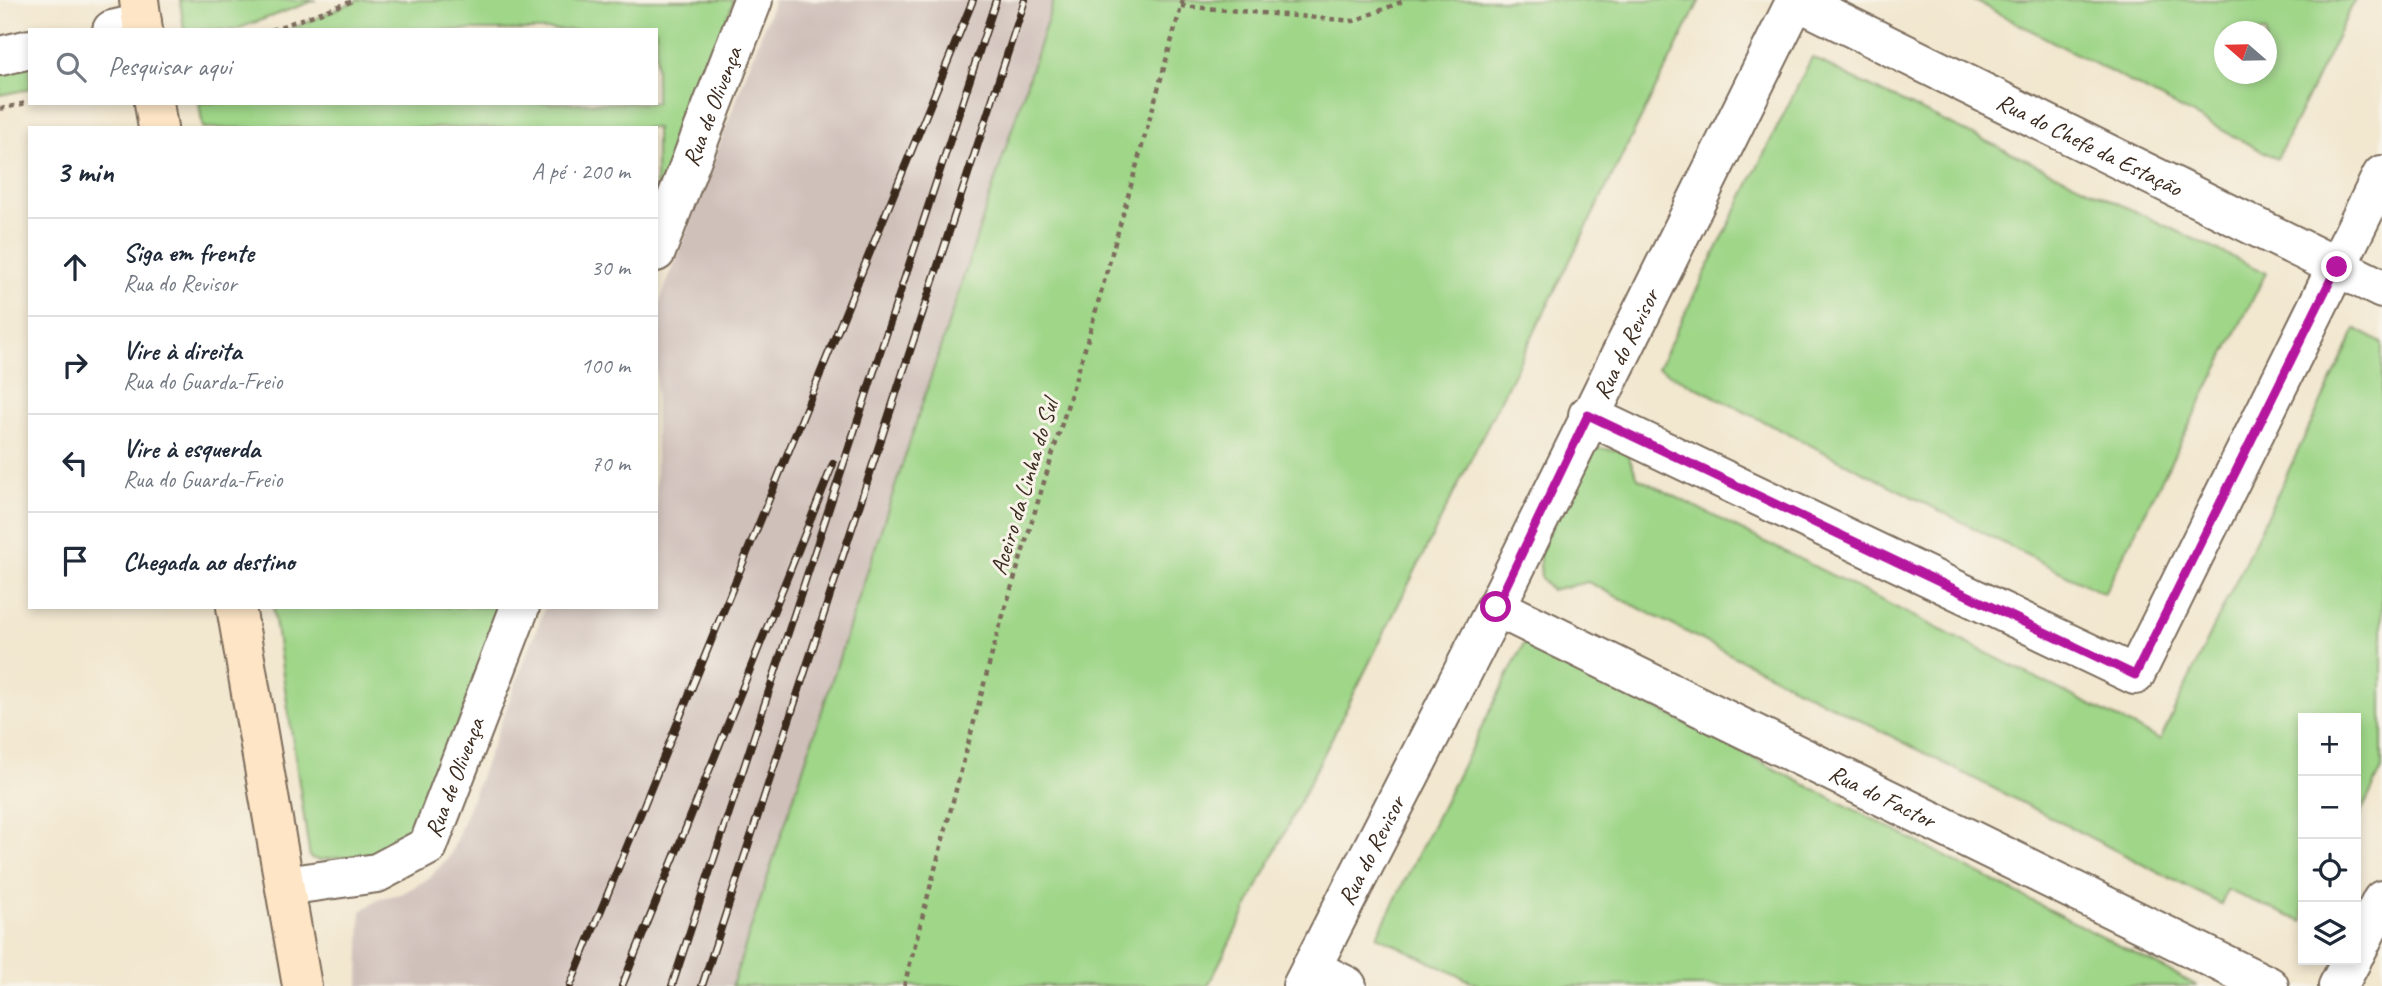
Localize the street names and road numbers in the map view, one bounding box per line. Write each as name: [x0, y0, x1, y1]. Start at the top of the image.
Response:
street label: Rua de Olivença: [675, 41, 749, 170]
street label: Rua do Chefe da Estação: [1992, 86, 2188, 204]
street label: Rua do Revisor: [1586, 282, 1667, 404]
street label: Aceiro da Linha do Sul: [983, 392, 1066, 578]
street label: Rua de Olivença: [418, 712, 491, 842]
street label: Rua do Factor: [1824, 758, 1942, 836]
street label: Rua do Revisor: [1331, 789, 1413, 910]

